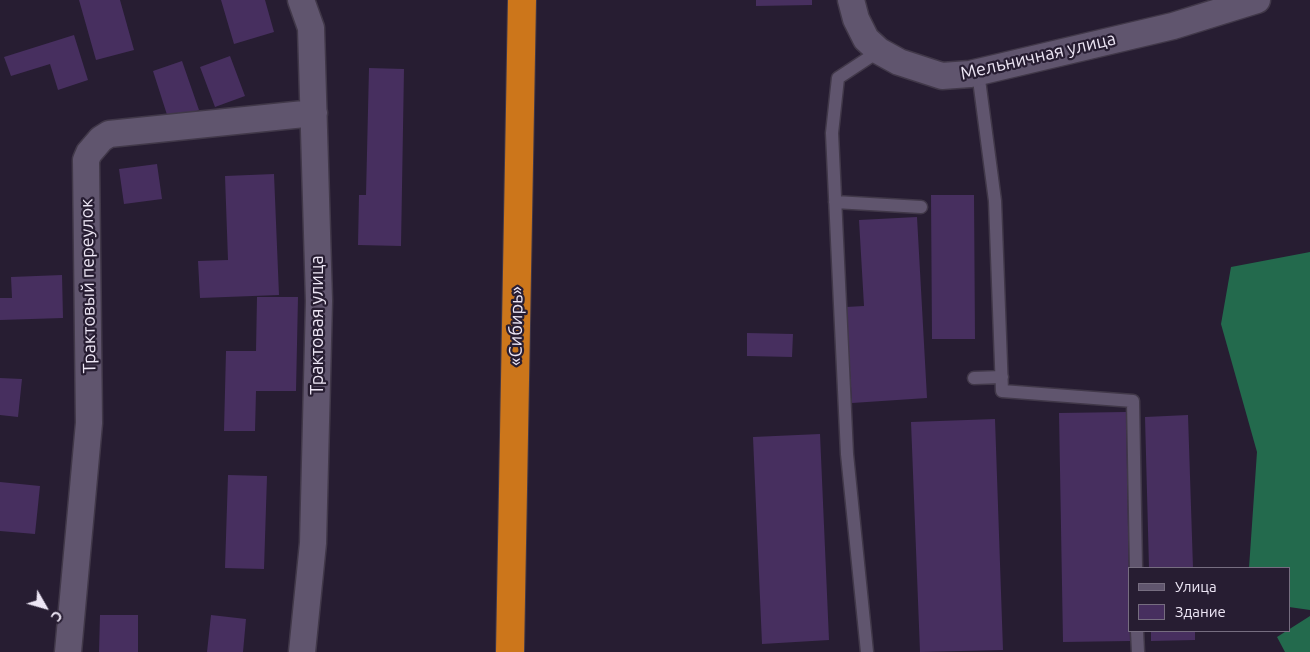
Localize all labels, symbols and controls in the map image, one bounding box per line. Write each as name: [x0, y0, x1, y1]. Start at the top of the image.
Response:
street label: Мельничная улица: [958, 28, 1118, 84]
street label: Трактовый переулок: [76, 198, 100, 374]
street label: Трактовая улица: [306, 255, 328, 395]
street label: «Сибирь»: [505, 286, 527, 366]
legend: [1128, 567, 1290, 632]
text: Улица: [1175, 578, 1217, 595]
north arrow: [20, 582, 70, 632]
text: Здание: [1175, 603, 1226, 620]
text: С: [48, 608, 66, 625]

